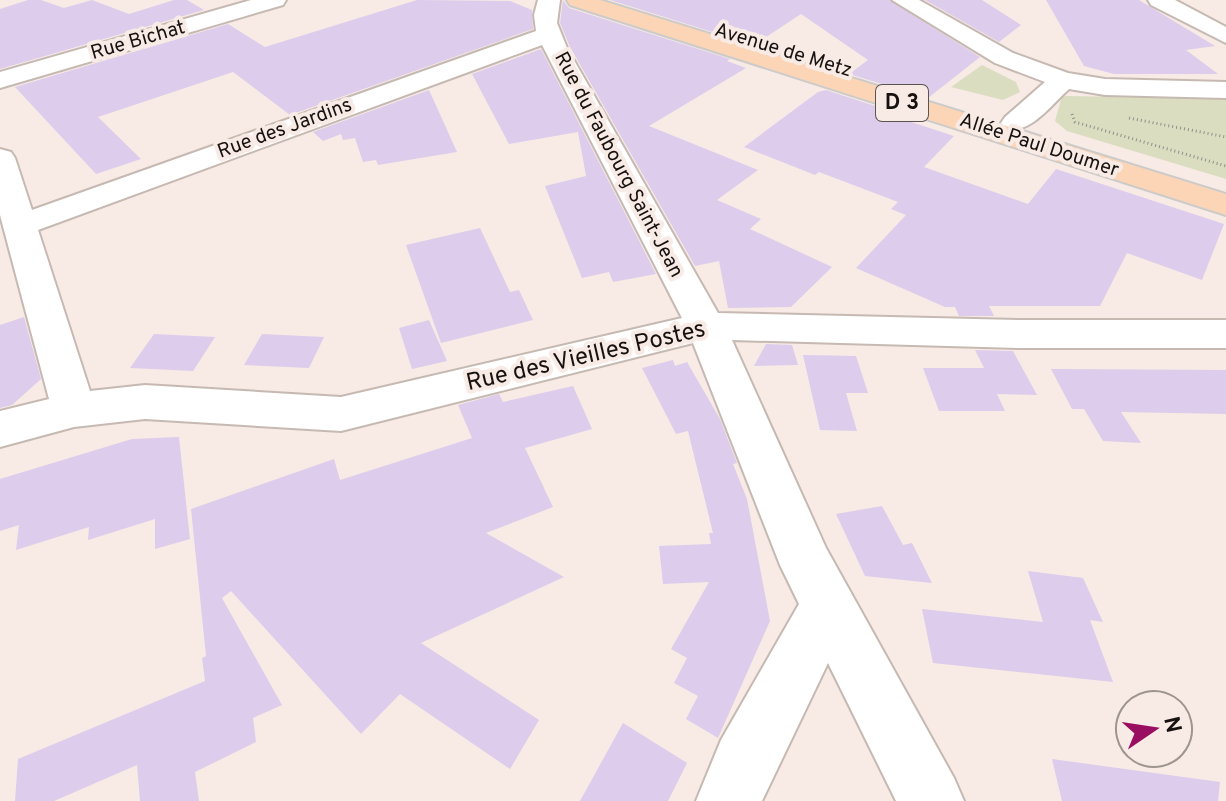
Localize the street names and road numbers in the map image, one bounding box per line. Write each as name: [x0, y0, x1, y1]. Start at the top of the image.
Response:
street label: Rue Bichat: [88, 15, 188, 67]
street label: Avenue de Metz: [711, 18, 855, 84]
street label: Rue du Faubourg Saint-Jean: [547, 48, 689, 282]
road number: D 3: [876, 85, 928, 121]
street label: Rue des Jardins: [214, 93, 356, 165]
street label: Allée Paul Doumer: [956, 108, 1122, 184]
street label: Rue des Vieilles Postes: [463, 315, 709, 399]

